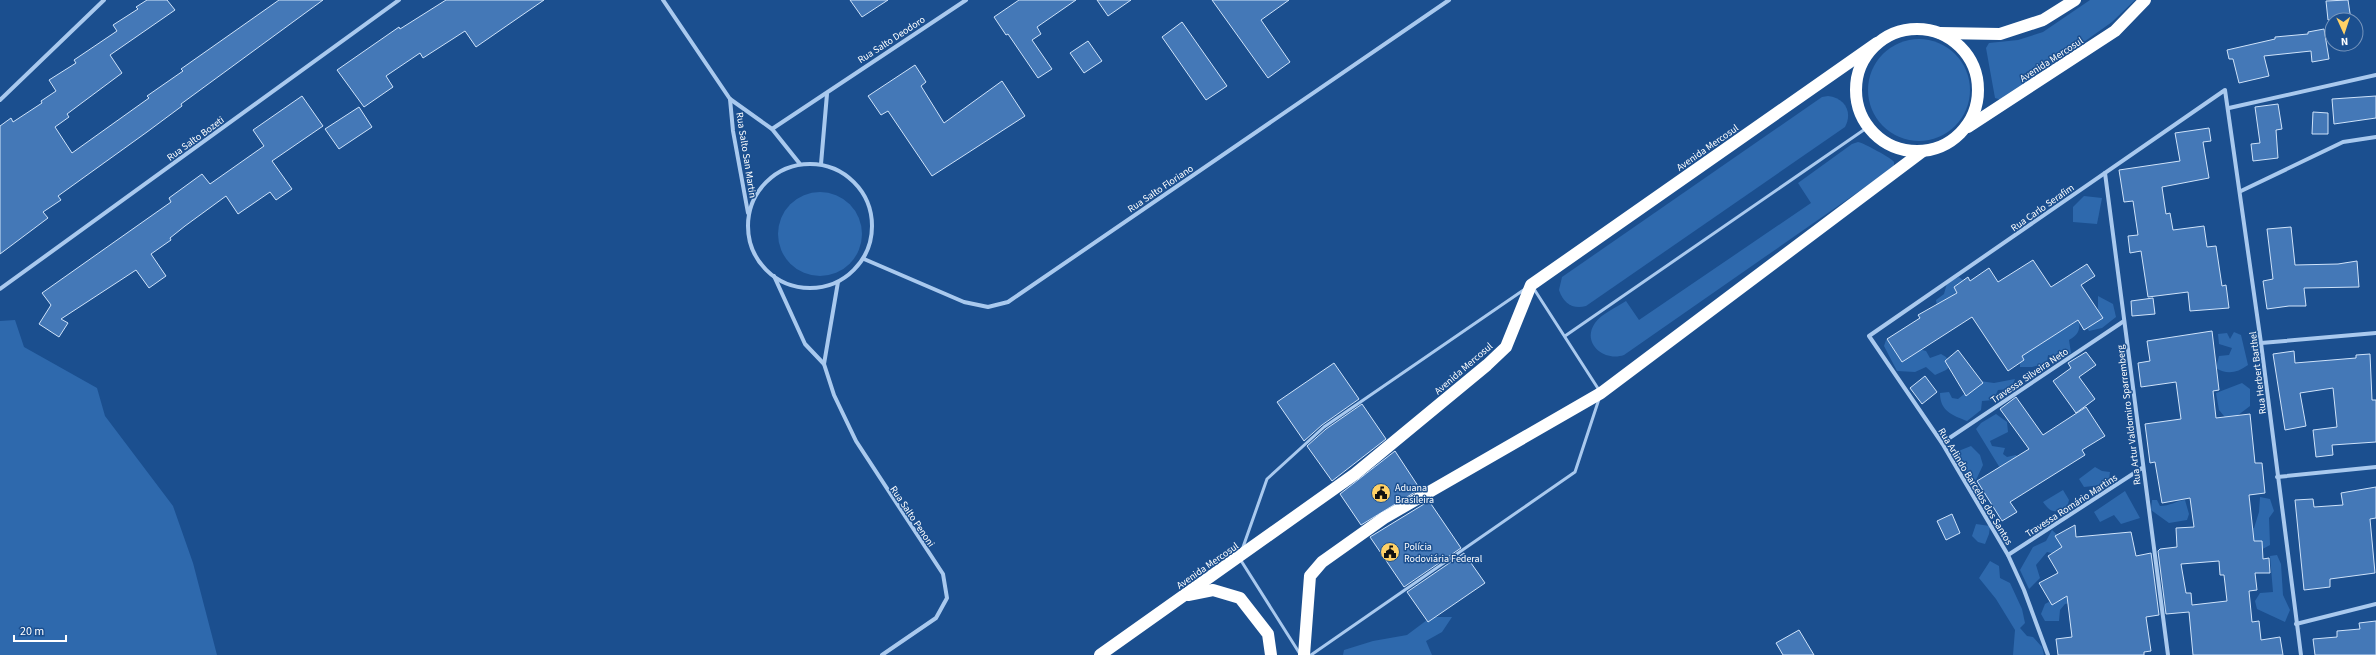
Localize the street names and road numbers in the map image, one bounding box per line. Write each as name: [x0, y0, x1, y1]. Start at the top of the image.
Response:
street label: Rua Salto Deodoro: [855, 13, 928, 67]
street label: Avenida Mercosul: [2017, 34, 2086, 86]
street label: Rua Salto San Martin: [732, 111, 760, 199]
street label: Rua Salto Bozeti: [164, 113, 227, 164]
street label: Avenida Mercosul: [1674, 121, 1742, 174]
street label: Rua Salto Floriano: [1125, 162, 1196, 216]
street label: Rua Carlo Serafim: [2008, 181, 2077, 235]
street label: Rua Herbert Barthel: [2246, 330, 2270, 415]
street label: Avenida Mercosul: [1432, 339, 1496, 398]
street label: Rua Artur Valdomiro Sparremberg: [2113, 344, 2145, 486]
street label: Travessa Silveira Neto: [1988, 345, 2071, 407]
street label: Rua Arlindo Barcelos dos Santos: [1935, 425, 2016, 548]
street label: Travessa Romário Martins: [2023, 471, 2120, 541]
street label: Rua Salto Penoni: [887, 483, 938, 550]
street label: Avenida Mercosul: [1174, 539, 1242, 592]

